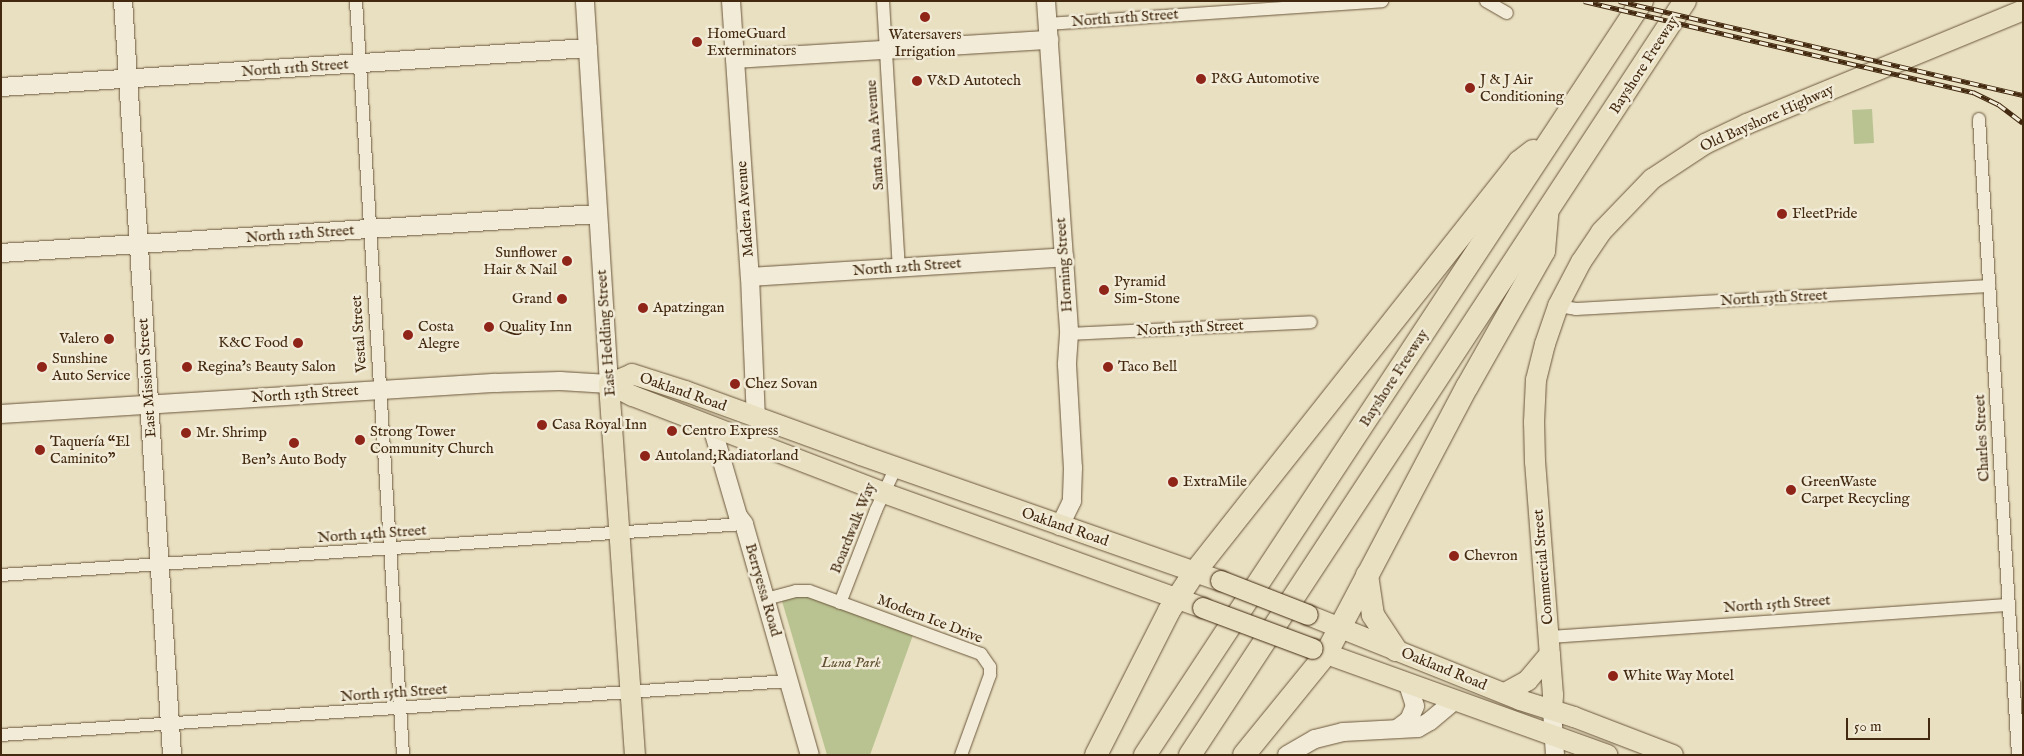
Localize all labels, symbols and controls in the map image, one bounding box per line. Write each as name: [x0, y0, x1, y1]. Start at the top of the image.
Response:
street label: North 11th Street: [1071, 5, 1179, 31]
marker: Watersavers Irrigation: [919, 11, 931, 23]
street label: Bayshore Freeway: [1606, 13, 1682, 117]
place label: HomeGuard Exterminators: [707, 24, 796, 59]
place label: Watersavers Irrigation: [888, 25, 962, 60]
marker: HomeGuard Exterminators: [691, 36, 703, 48]
street label: North 11th Street: [241, 55, 349, 81]
place label: P&G Automotive: [1211, 70, 1319, 88]
place label: J & J Air Conditioning: [1480, 70, 1564, 105]
place label: V&D Autotech: [927, 72, 1021, 90]
marker: P&G Automotive: [1195, 73, 1207, 85]
marker: V&D Autotech: [911, 75, 923, 87]
street label: Santa Ana Avenue: [862, 79, 888, 191]
street label: Old Bayshore Highway: [1697, 80, 1837, 156]
marker: J & J Air Conditioning: [1464, 82, 1476, 94]
street label: Madera Avenue: [733, 160, 757, 258]
place label: FleetPride: [1792, 205, 1857, 223]
marker: FleetPride: [1776, 208, 1788, 220]
street label: Horning Street: [1052, 217, 1076, 313]
street label: North 12th Street: [245, 221, 355, 247]
place label: Sunflower Hair & Nail: [483, 243, 557, 278]
street label: North 12th Street: [852, 254, 962, 280]
marker: Sunflower Hair & Nail: [561, 255, 573, 267]
street label: East Hedding Street: [593, 269, 619, 397]
place label: Pyramid Sim-Stone: [1114, 272, 1180, 307]
marker: Pyramid Sim-Stone: [1098, 284, 1110, 296]
street label: North 13th Street: [1720, 286, 1828, 310]
place label: Grand: [512, 290, 552, 308]
marker: Grand: [556, 293, 568, 305]
street label: Vestal Street: [347, 295, 371, 373]
place label: Apatzingan: [653, 299, 724, 317]
marker: Apatzingan: [637, 302, 649, 314]
street label: North 13th Street: [1136, 316, 1244, 340]
place label: Costa Alegre: [418, 317, 460, 352]
street label: East Mission Street: [134, 318, 160, 438]
place label: Quality Inn: [499, 318, 572, 336]
marker: Quality Inn: [483, 321, 495, 333]
street label: Bayshore Freeway: [1356, 326, 1432, 430]
marker: Costa Alegre: [402, 329, 414, 341]
place label: Valero: [59, 330, 99, 348]
marker: Valero: [103, 333, 115, 345]
place label: K&C Food: [218, 334, 288, 352]
marker: K&C Food: [292, 337, 304, 349]
place label: Sunshine Auto Service: [52, 349, 130, 384]
place label: Regina’s Beauty Salon: [197, 358, 336, 376]
place label: Taco Bell: [1118, 358, 1177, 376]
marker: Sunshine Auto Service: [36, 361, 48, 373]
marker: Regina’s Beauty Salon: [181, 361, 193, 373]
marker: Taco Bell: [1102, 361, 1114, 373]
street label: Oakland Road: [637, 369, 729, 415]
place label: Chez Sovan: [745, 375, 817, 393]
marker: Chez Sovan: [729, 378, 741, 390]
street label: North 13th Street: [251, 381, 359, 407]
street label: Charles Street: [1971, 394, 1993, 482]
place label: Casa Royal Inn: [552, 416, 647, 434]
marker: Casa Royal Inn: [536, 419, 548, 431]
place label: Strong Tower Community Church: [370, 422, 494, 457]
place label: Centro Express: [682, 422, 778, 440]
place label: Mr. Shrimp: [196, 424, 267, 442]
marker: Centro Express: [666, 425, 678, 437]
marker: Mr. Shrimp: [180, 427, 192, 439]
place label: Taquería “El Caminito”: [50, 432, 130, 467]
marker: Strong Tower Community Church: [354, 434, 366, 446]
marker: Ben’s Auto Body: [288, 437, 300, 449]
marker: Taquería “El Caminito”: [34, 444, 46, 456]
place label: Autoland;Radiatorland: [655, 447, 799, 465]
marker: Autoland;Radiatorland: [639, 450, 651, 462]
place label: Ben’s Auto Body: [241, 451, 347, 469]
place label: GreenWaste Carpet Recycling: [1801, 472, 1910, 507]
place label: ExtraMile: [1183, 473, 1247, 491]
marker: ExtraMile: [1167, 476, 1179, 488]
street label: Boardwalk Way: [827, 480, 879, 576]
marker: GreenWaste Carpet Recycling: [1785, 484, 1797, 496]
street label: Oakland Road: [1019, 504, 1111, 550]
street label: Commercial Street: [1529, 508, 1557, 626]
street label: North 14th Street: [317, 521, 427, 547]
street label: Berryessa Road: [741, 541, 785, 639]
place label: Chevron: [1464, 547, 1518, 565]
marker: Chevron: [1448, 550, 1460, 562]
street label: Modern Ice Drive: [875, 591, 985, 647]
street label: North 15th Street: [1723, 591, 1831, 617]
street label: Oakland Road: [1399, 644, 1489, 694]
park label: Luna Park: [821, 654, 881, 672]
place label: White Way Motel: [1623, 667, 1734, 685]
marker: White Way Motel: [1607, 670, 1619, 682]
street label: North 15th Street: [340, 680, 448, 706]
scale bar: [1849, 708, 1933, 740]
text: 50 m: [1854, 717, 1882, 736]

